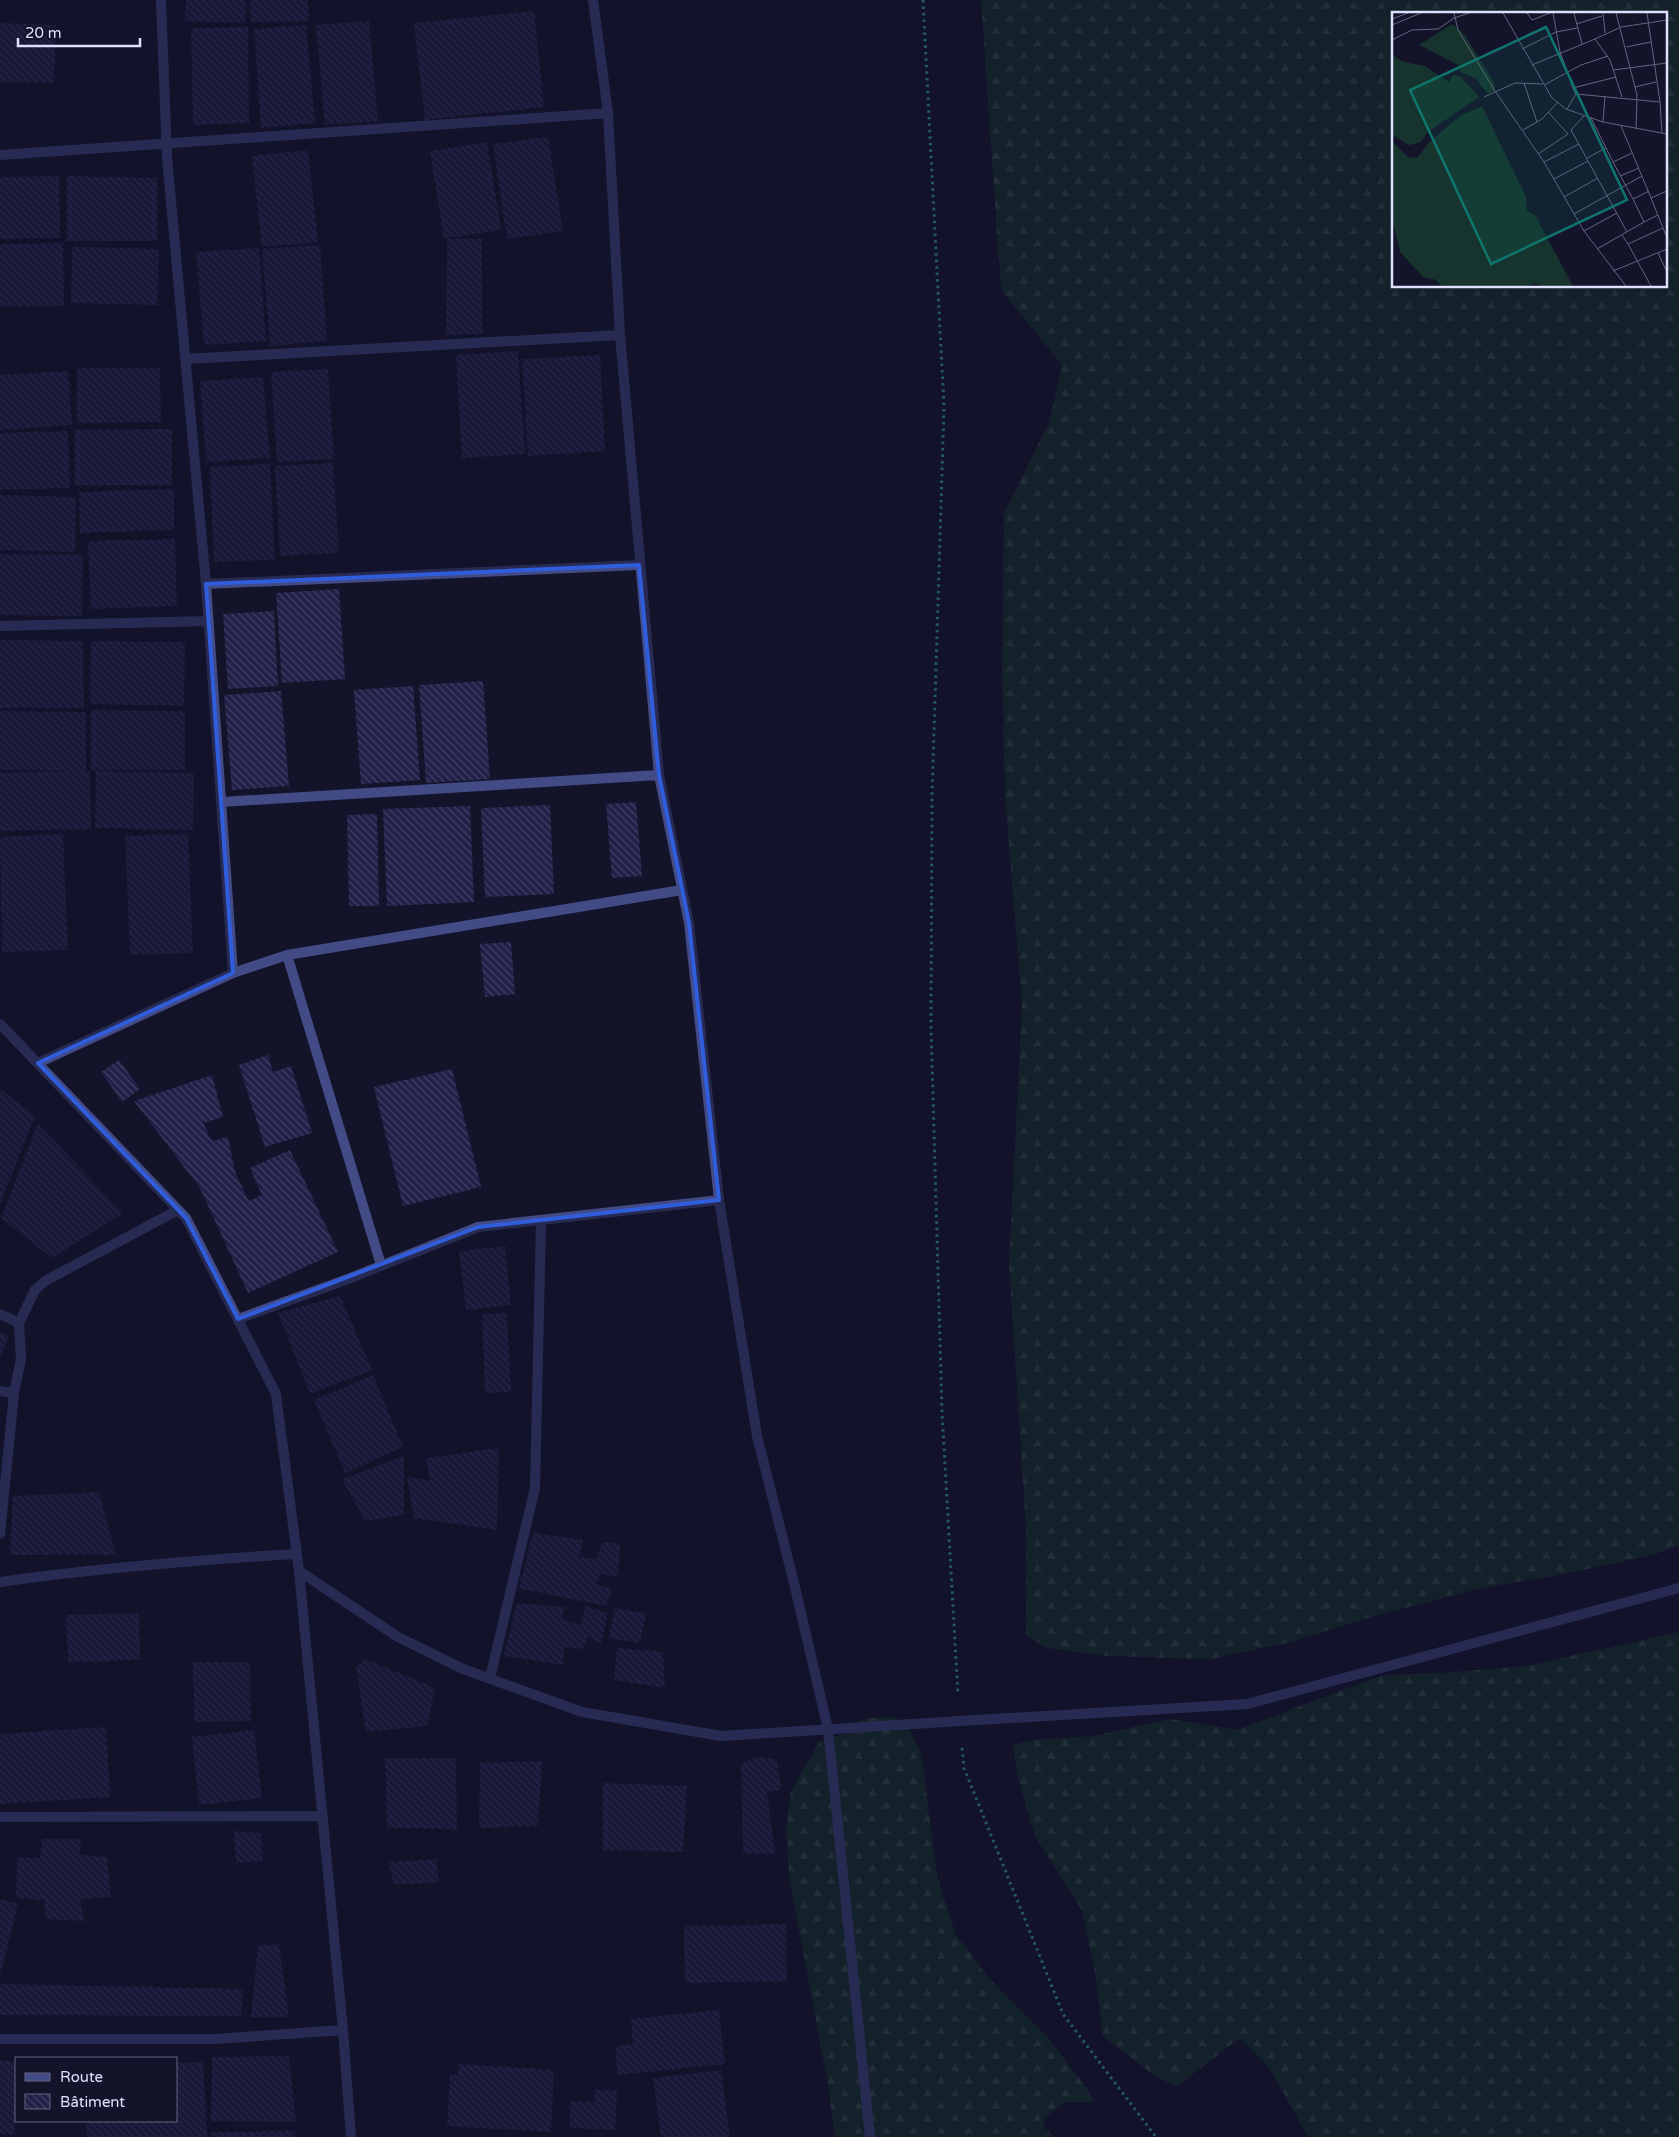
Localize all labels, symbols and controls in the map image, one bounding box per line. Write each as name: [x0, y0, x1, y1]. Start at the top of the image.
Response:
inset map: [1392, 12, 1666, 288]
scale bar: [18, 15, 140, 47]
text: 20 m: [25, 24, 62, 42]
legend: [15, 2057, 178, 2122]
text: Route: [60, 2068, 103, 2086]
text: Bâtiment: [60, 2093, 125, 2111]

